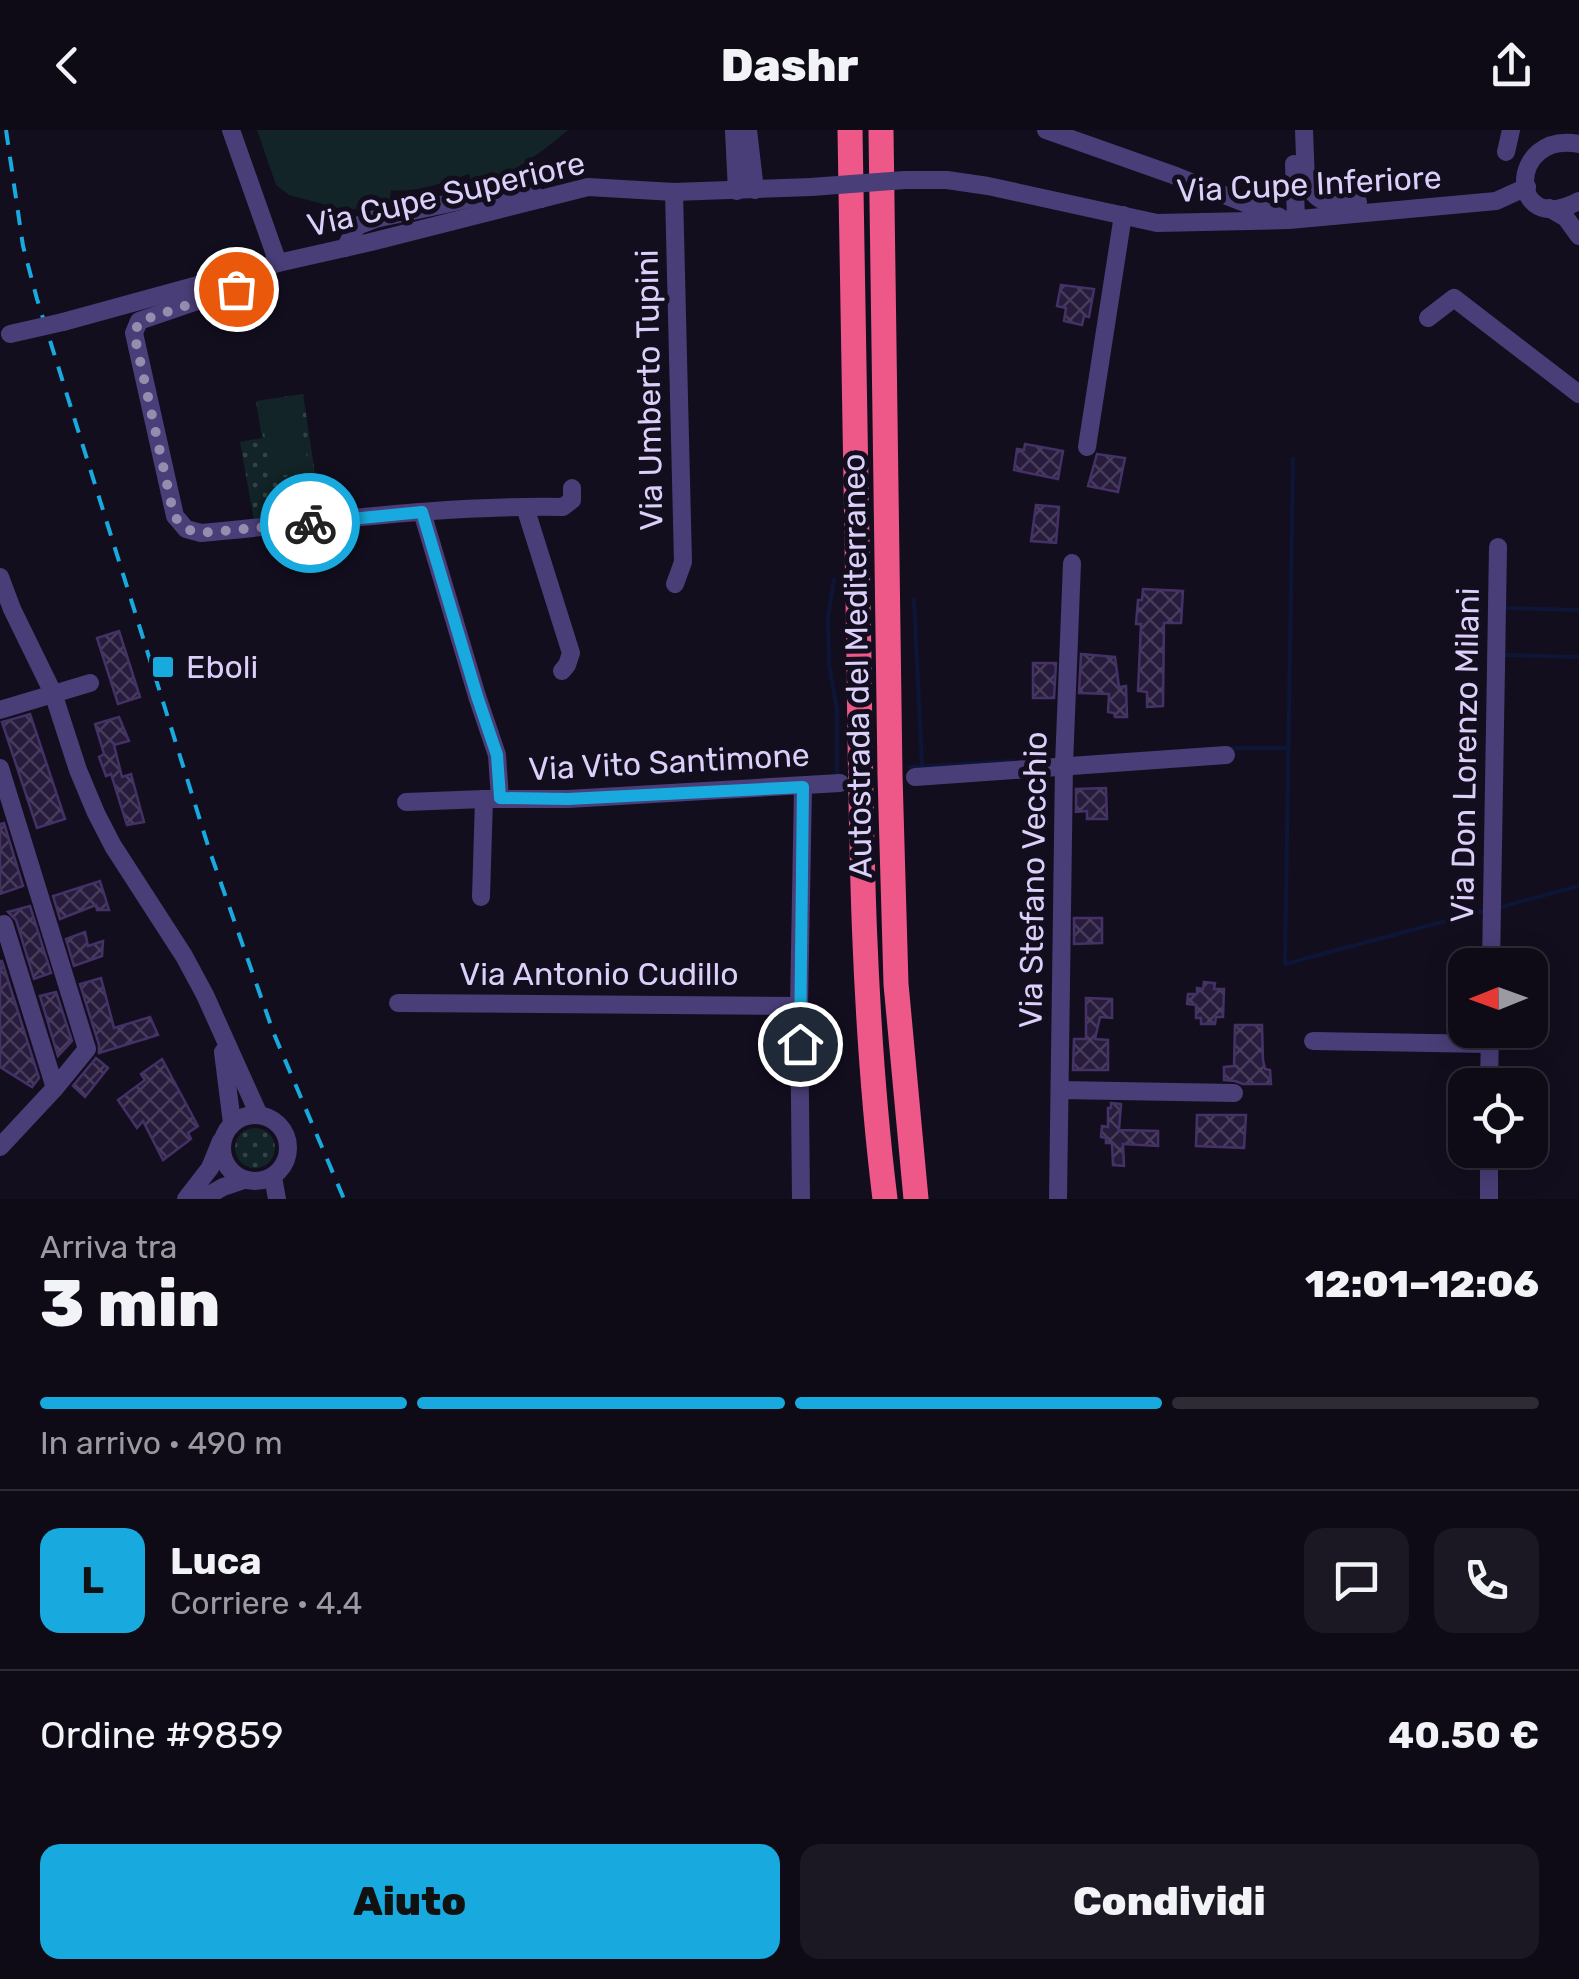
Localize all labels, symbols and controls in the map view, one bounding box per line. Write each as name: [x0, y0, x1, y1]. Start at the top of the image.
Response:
icon: back: [40, 38, 95, 93]
icon: share: [1484, 38, 1539, 93]
text: Dashr: [721, 39, 858, 92]
street label: Via Cupe Superiore: [304, 144, 588, 244]
street label: Via Cupe Inferiore: [1176, 158, 1442, 210]
pin: [194, 247, 279, 332]
street label: Via Umberto Tupini: [628, 249, 670, 531]
icon: bag: [209, 262, 264, 317]
street label: Autostrada del Mediterraneo: [834, 453, 880, 879]
courier: [260, 473, 360, 573]
icon: bike: [283, 496, 338, 551]
street label: Via Don Lorenzo Milani: [1443, 587, 1487, 923]
place label: Eboli: [186, 648, 258, 686]
marker: Eboli: [150, 654, 176, 680]
street label: Via Stefano Vecchio: [1011, 731, 1055, 1029]
street label: Via Vito Santimone: [527, 736, 811, 788]
north arrow: [1448, 948, 1548, 1048]
map controls: [1448, 948, 1548, 1168]
street label: Via Antonio Cudillo: [459, 955, 739, 993]
pin: [758, 1002, 843, 1087]
icon: home: [773, 1017, 828, 1072]
button: locate: [1448, 1068, 1548, 1168]
text: Arriva tra: [40, 1228, 178, 1266]
text: 12:01–12:06: [1305, 1261, 1539, 1307]
text: 3 min: [40, 1265, 220, 1342]
text: In arrivo · 490 m: [40, 1424, 283, 1462]
button: chat: [1304, 1528, 1409, 1633]
button: phone: [1434, 1528, 1539, 1633]
text: Luca: [170, 1538, 262, 1584]
text: L: [81, 1557, 104, 1603]
text: Corriere · 4.4: [170, 1584, 363, 1622]
text: Ordine #9859: [40, 1712, 283, 1758]
text: 40.50 €: [1388, 1712, 1539, 1758]
button: Aiuto: [40, 1844, 780, 1959]
button: Condividi: [800, 1844, 1539, 1959]

